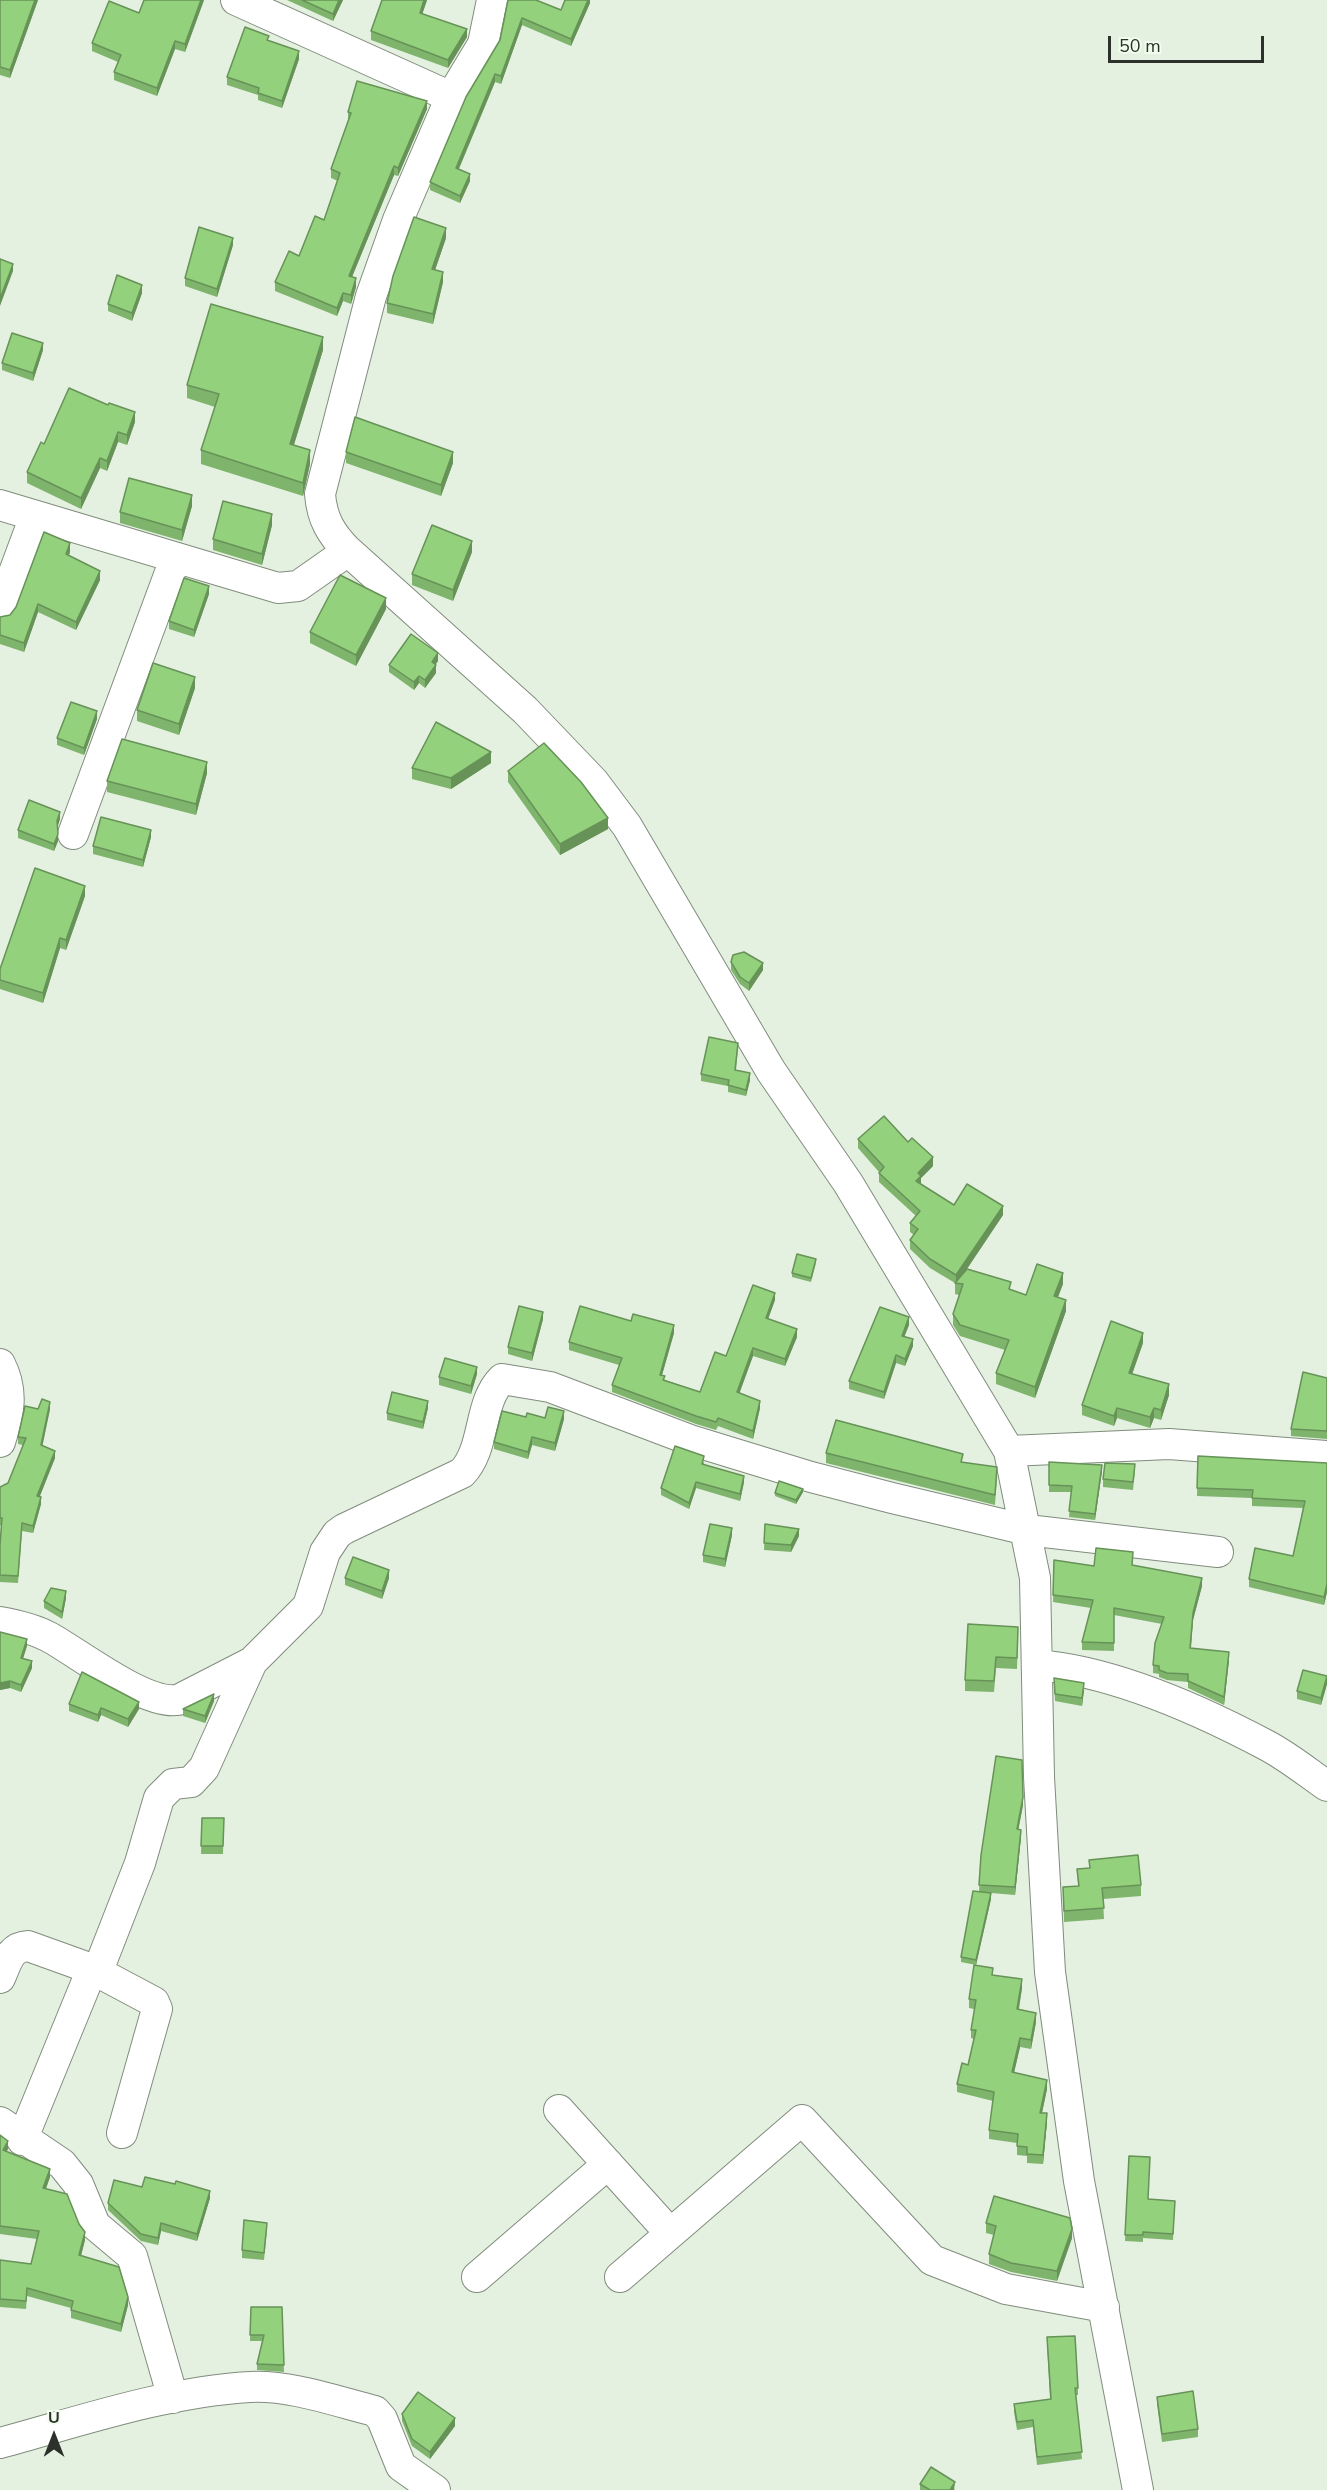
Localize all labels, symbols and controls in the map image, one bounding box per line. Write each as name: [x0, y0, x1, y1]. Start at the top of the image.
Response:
scale bar: [1111, 24, 1267, 62]
text: 50 m: [1119, 34, 1161, 58]
north arrow: [24, 2406, 84, 2466]
text: U: [48, 2407, 60, 2429]

